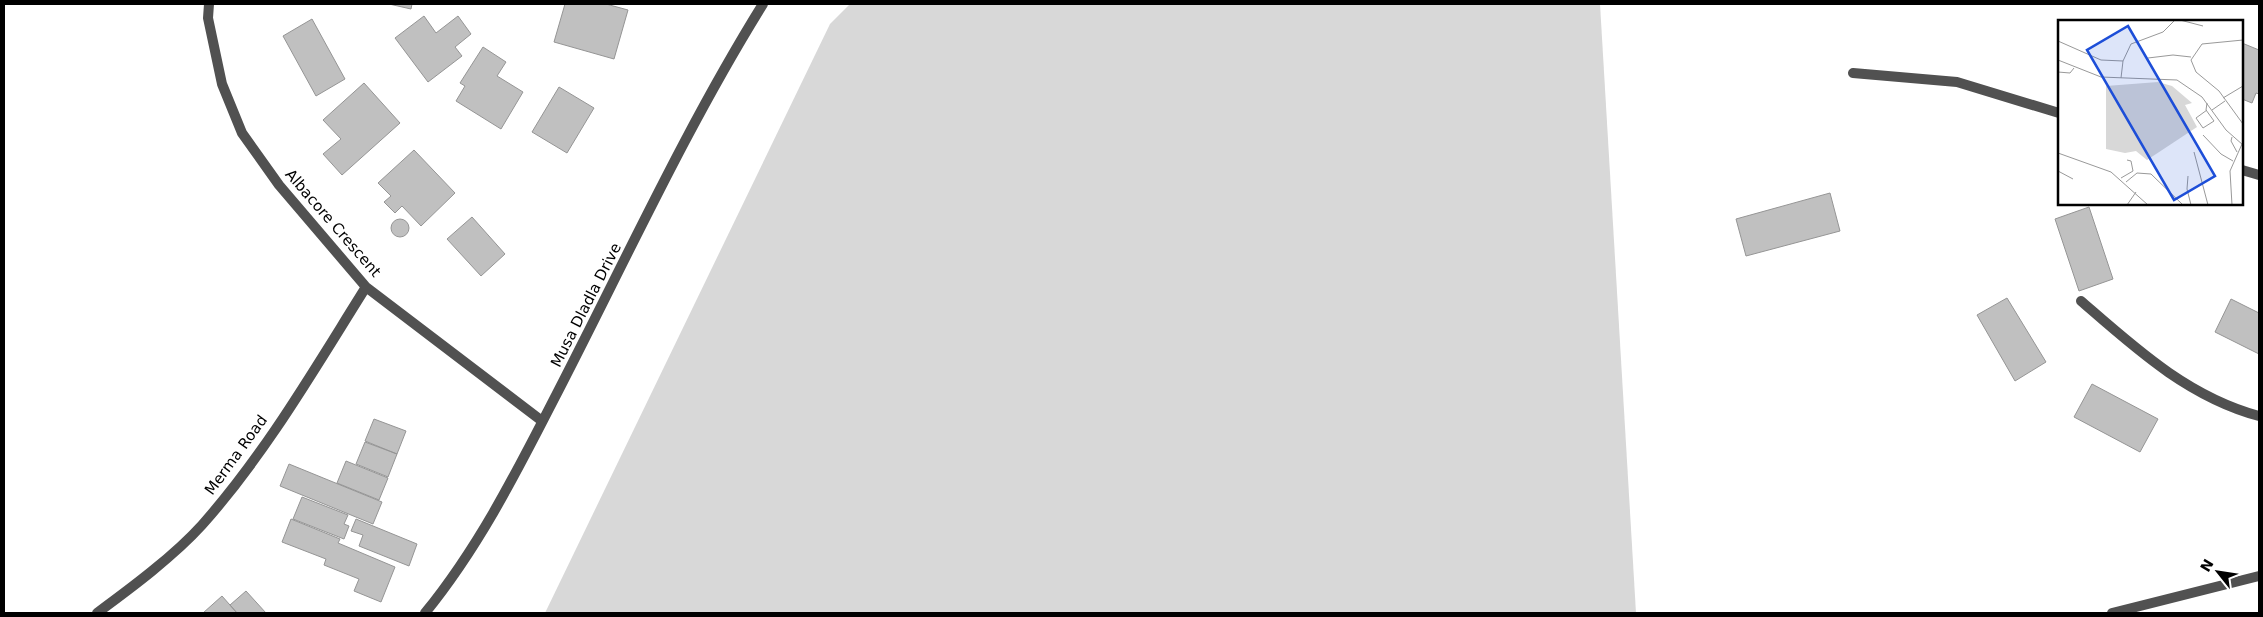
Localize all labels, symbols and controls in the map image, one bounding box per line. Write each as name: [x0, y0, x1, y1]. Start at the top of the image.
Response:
inset map: [2058, 20, 2243, 205]
street label: Albacore Crescent: [281, 166, 385, 281]
street label: Musa Dladla Drive: [547, 240, 625, 370]
street label: Merma Road: [201, 412, 271, 498]
north arrow: [2193, 547, 2243, 597]
text: N: [2197, 556, 2217, 575]

